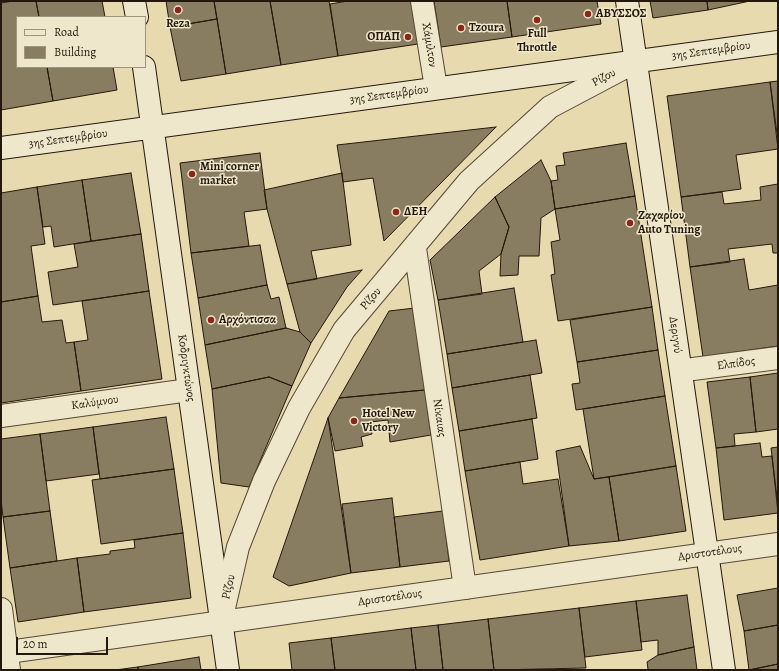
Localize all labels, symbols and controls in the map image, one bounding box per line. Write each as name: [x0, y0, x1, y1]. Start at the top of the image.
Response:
marker: Reza: [173, 5, 183, 15]
place label: ΑΒΥΣΣΟΣ: [596, 7, 647, 21]
marker: ΑΒΥΣΣΟΣ: [583, 9, 593, 19]
marker: Full Throttle: [532, 15, 542, 25]
legend: [16, 16, 146, 68]
place label: Reza: [166, 17, 190, 31]
place label: Tzoura: [469, 21, 504, 35]
street label: Χάμιλτον: [418, 22, 440, 68]
marker: Tzoura: [456, 23, 466, 33]
text: Road: [54, 24, 79, 40]
place label: Full Throttle: [517, 27, 557, 55]
place label: ΟΠΑΠ: [367, 30, 400, 44]
marker: ΟΠΑΠ: [403, 32, 413, 42]
street label: 3ης Σεπτεμβρίου: [671, 38, 751, 64]
text: Building: [54, 44, 96, 60]
street label: Ρίζου: [590, 66, 618, 90]
street label: 3ης Σεπτεμβρίου: [349, 82, 429, 108]
street label: 3ης Σεπτεμβρίου: [28, 126, 108, 152]
place label: Mini corner market: [200, 160, 259, 188]
marker: Mini corner market: [187, 169, 197, 179]
place label: ΔΕΗ: [404, 205, 427, 219]
marker: ΔΕΗ: [391, 207, 401, 217]
place label: Ζαχαρίου Auto Tuning: [638, 209, 700, 237]
marker: Ζαχαρίου Auto Tuning: [625, 218, 635, 228]
street label: Ρίζου: [357, 285, 385, 313]
place label: Αρχόντισσα: [219, 313, 276, 327]
marker: Αρχόντισσα: [206, 315, 216, 325]
street label: Δεριγνύ: [665, 316, 685, 354]
street label: Κοδριγκτώνος: [174, 333, 198, 403]
street label: Ελπίδος: [716, 354, 756, 374]
street label: Καλύμνου: [70, 393, 120, 413]
street label: Νίκαιας: [429, 398, 449, 438]
place label: Hotel New Victory: [362, 407, 415, 435]
marker: Hotel New Victory: [349, 416, 359, 426]
street label: Αριστοτέλους: [677, 541, 743, 565]
street label: Ρίζου: [219, 573, 239, 601]
street label: Αριστοτέλους: [357, 586, 423, 610]
scale bar: [18, 629, 110, 655]
text: 20 m: [23, 636, 47, 652]

